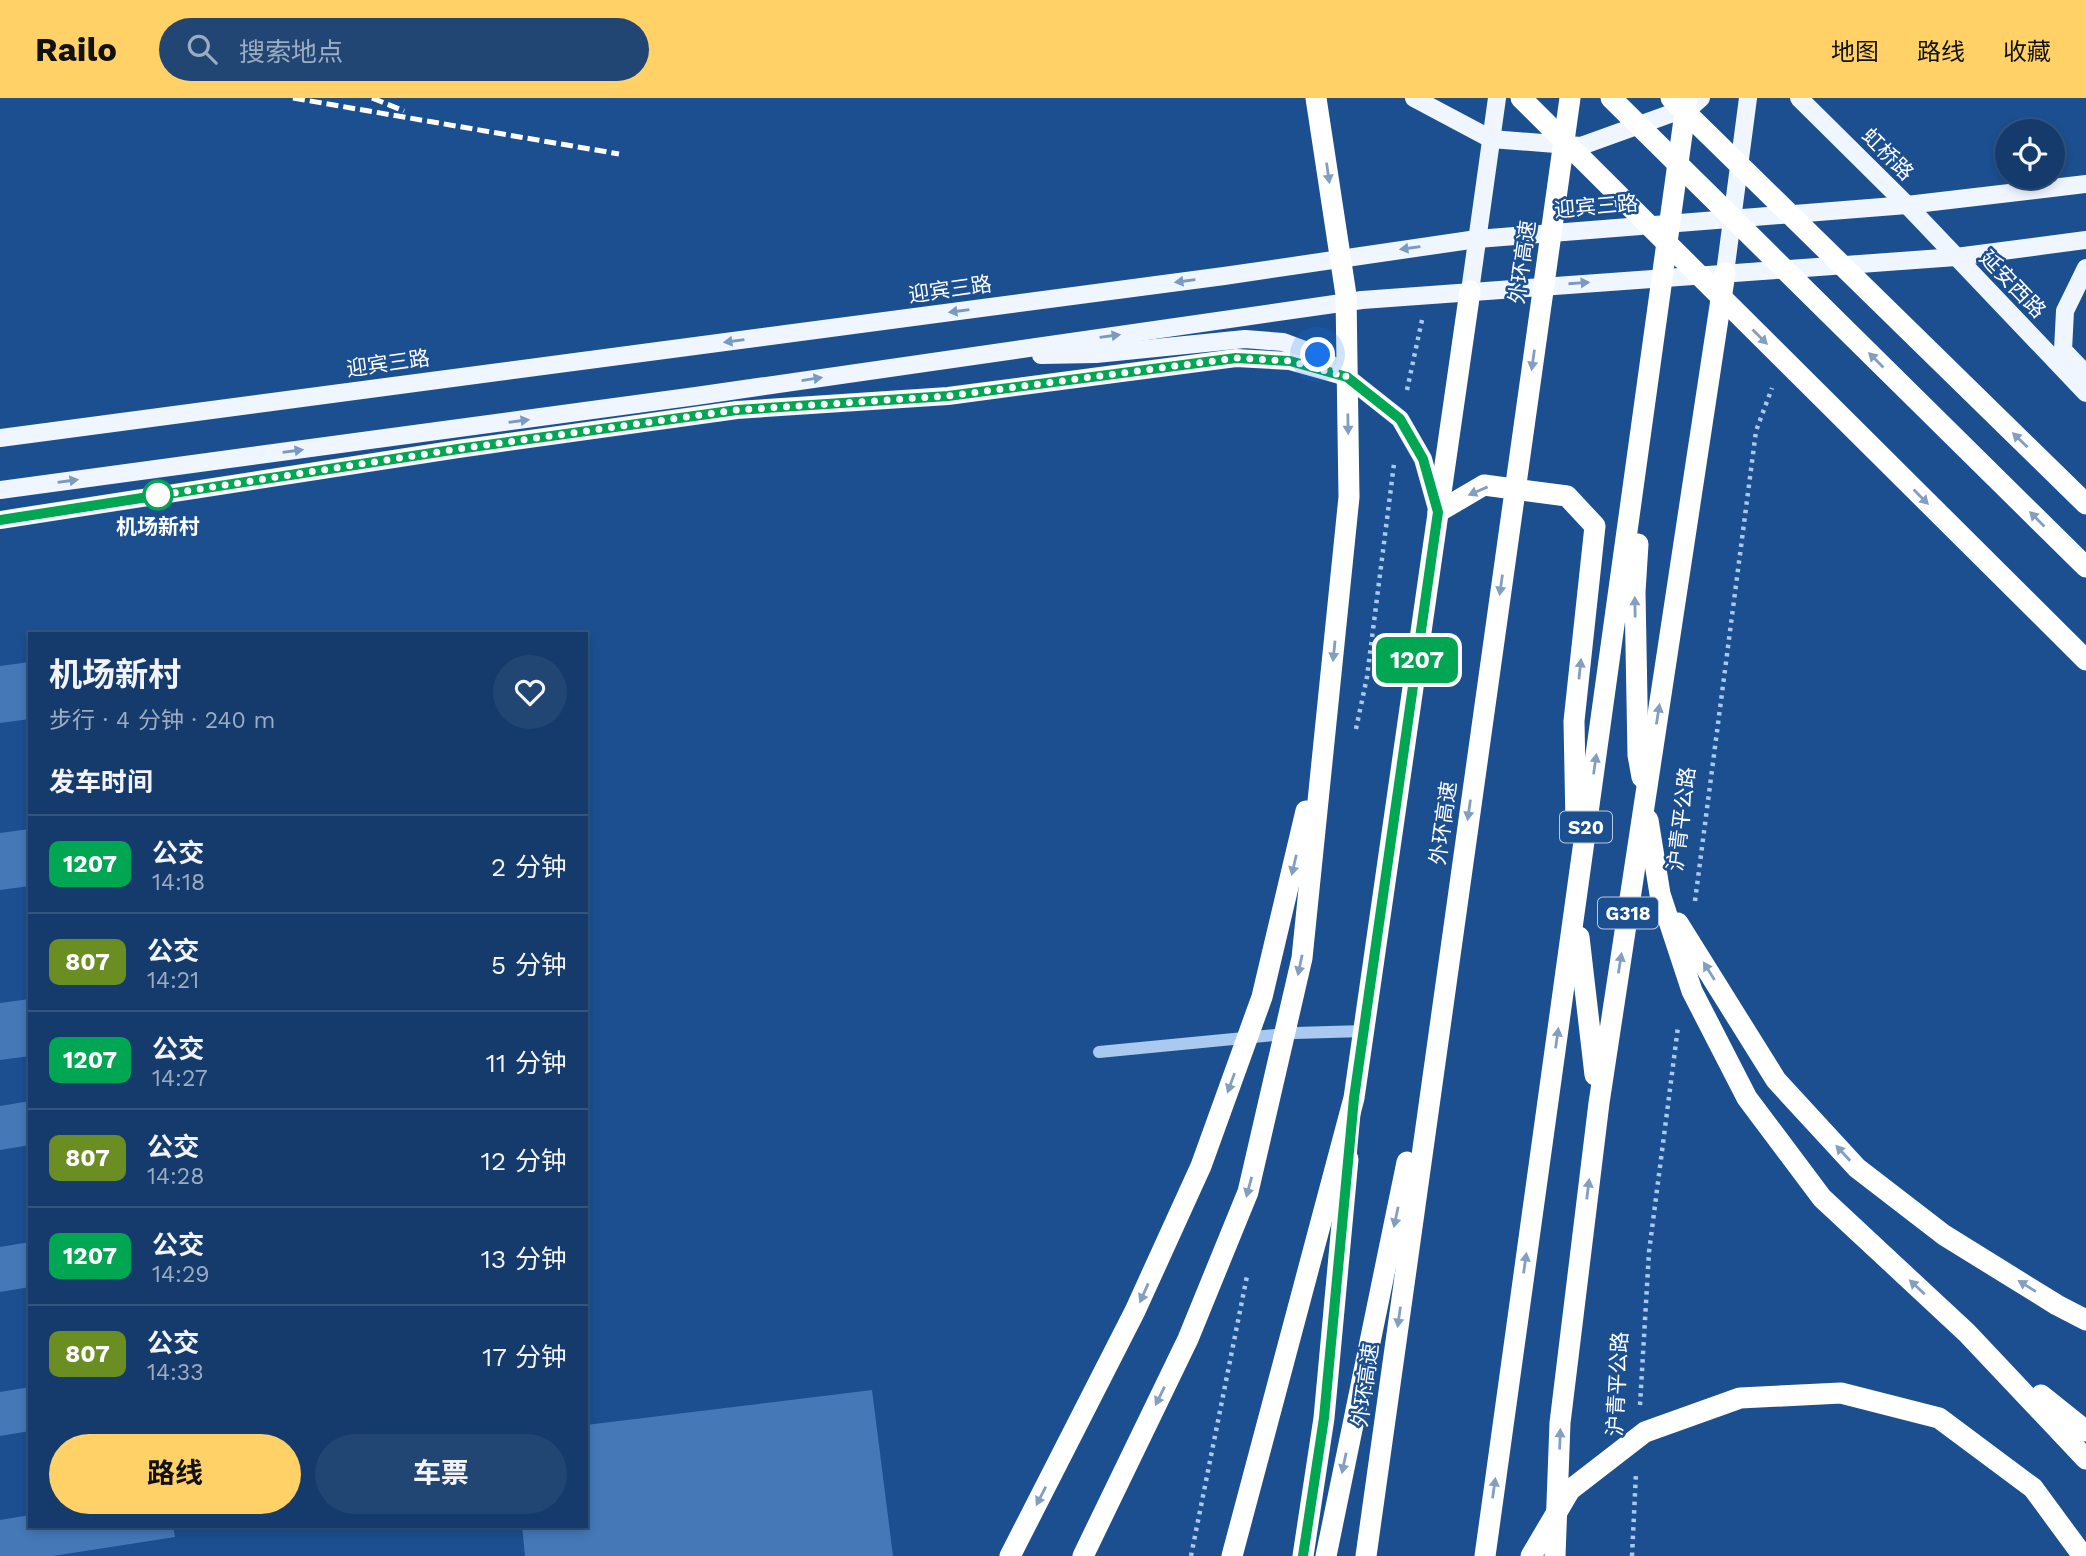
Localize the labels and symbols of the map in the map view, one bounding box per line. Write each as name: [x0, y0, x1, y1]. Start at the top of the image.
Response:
street label: 虹桥路: [1857, 123, 1919, 185]
one-way arrow: [1323, 163, 1334, 185]
street label: 迎宾三路: [1553, 190, 1639, 222]
street label: 外环高速: [1504, 219, 1540, 305]
one-way arrow: [1399, 242, 1421, 253]
street label: 延安西路: [1975, 245, 2051, 323]
street label: 迎宾三路: [907, 271, 993, 307]
one-way arrow: [1174, 276, 1196, 287]
one-way arrow: [1569, 277, 1591, 288]
one-way arrow: [948, 305, 970, 316]
one-way arrow: [1751, 328, 1768, 345]
one-way arrow: [1099, 330, 1121, 341]
one-way arrow: [723, 335, 745, 346]
your location: [1300, 337, 1335, 372]
street label: 迎宾三路: [345, 345, 431, 381]
one-way arrow: [1527, 349, 1538, 371]
one-way arrow: [1867, 351, 1884, 368]
one-way arrow: [801, 373, 823, 384]
one-way arrow: [1342, 413, 1354, 435]
one-way arrow: [508, 415, 530, 426]
one-way arrow: [2011, 431, 2028, 448]
one-way arrow: [282, 446, 304, 457]
one-way arrow: [57, 476, 79, 487]
marker: 机场新村: [143, 480, 173, 510]
one-way arrow: [1467, 485, 1488, 496]
one-way arrow: [1912, 488, 1929, 504]
one-way arrow: [2029, 511, 2046, 528]
place label: 机场新村: [116, 514, 200, 539]
one-way arrow: [1496, 574, 1507, 596]
one-way arrow: [1629, 596, 1641, 618]
line badge: 1207: [1368, 637, 1466, 683]
one-way arrow: [1328, 640, 1339, 662]
one-way arrow: [1574, 658, 1585, 680]
one-way arrow: [1653, 703, 1664, 725]
one-way arrow: [1589, 753, 1600, 775]
street label: 沪青平公路: [1662, 765, 1700, 873]
street label: 外环高速: [1425, 780, 1461, 866]
one-way arrow: [1464, 799, 1475, 821]
road number: S20: [1560, 812, 1612, 842]
one-way arrow: [1288, 854, 1299, 876]
road number: G318: [1598, 898, 1658, 928]
one-way arrow: [1615, 952, 1626, 974]
one-way arrow: [1295, 954, 1306, 976]
one-way arrow: [1702, 961, 1715, 981]
one-way arrow: [1551, 1027, 1562, 1049]
one-way arrow: [1225, 1073, 1236, 1094]
one-way arrow: [1835, 1144, 1851, 1162]
one-way arrow: [1243, 1176, 1254, 1198]
one-way arrow: [1583, 1177, 1594, 1199]
one-way arrow: [1390, 1206, 1401, 1228]
one-way arrow: [1520, 1252, 1531, 1274]
one-way arrow: [1909, 1279, 1926, 1295]
one-way arrow: [2017, 1280, 2036, 1293]
one-way arrow: [1138, 1283, 1150, 1303]
one-way arrow: [1393, 1306, 1404, 1328]
street label: 沪青平公路: [1602, 1331, 1632, 1437]
street label: 外环高速: [1347, 1342, 1383, 1428]
one-way arrow: [1155, 1386, 1166, 1406]
one-way arrow: [1554, 1428, 1565, 1450]
one-way arrow: [1338, 1452, 1349, 1474]
one-way arrow: [1489, 1477, 1500, 1499]
one-way arrow: [1035, 1486, 1047, 1506]

